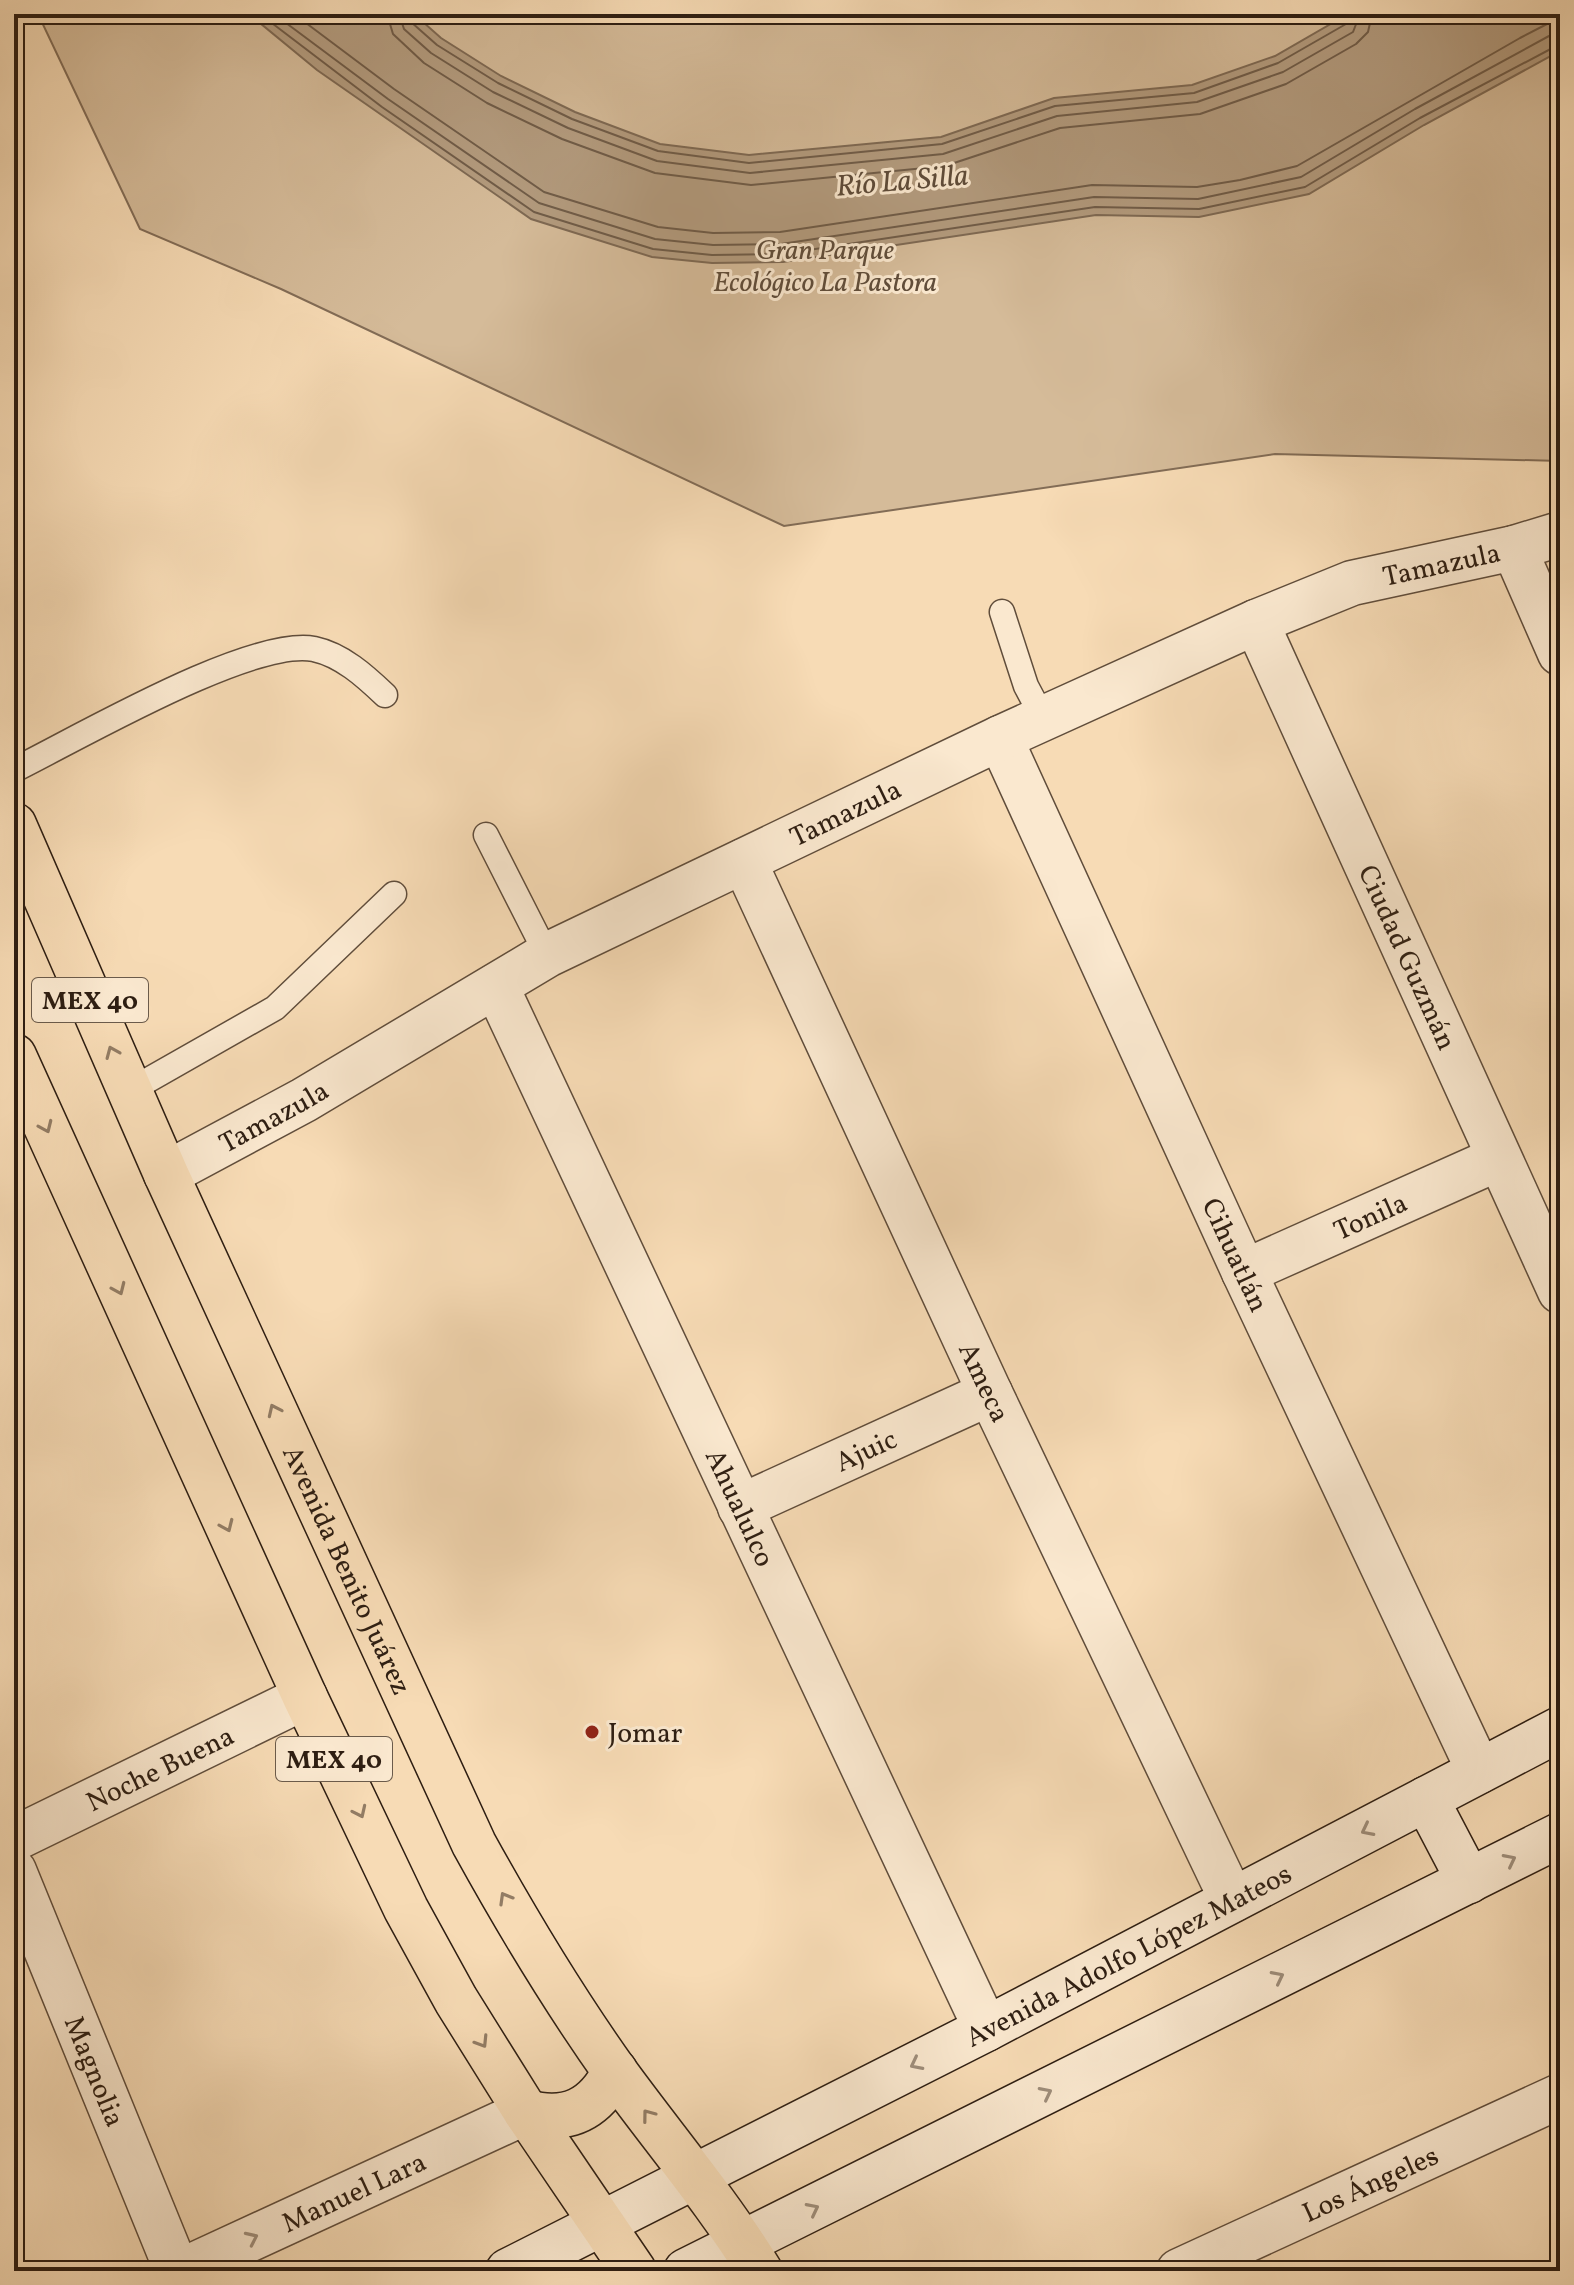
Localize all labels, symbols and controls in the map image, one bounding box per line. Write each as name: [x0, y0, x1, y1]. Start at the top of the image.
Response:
water label: Río La Silla: [834, 155, 970, 209]
park label: Gran Parque Ecológico La Pastora: [713, 232, 937, 303]
street label: Tamazula: [1379, 534, 1504, 598]
street label: Tamazula: [784, 771, 908, 858]
street label: Ciudad Guzmán: [1347, 859, 1465, 1057]
road number: MEX 40: [32, 978, 148, 1022]
one-way arrow: [106, 1046, 122, 1060]
street label: Tamazula: [213, 1072, 337, 1164]
one-way arrow: [36, 1119, 52, 1134]
street label: Tonila: [1328, 1185, 1414, 1251]
street label: Cihuatlán: [1191, 1192, 1277, 1319]
one-way arrow: [109, 1281, 125, 1295]
street label: Ameca: [947, 1337, 1018, 1430]
one-way arrow: [268, 1404, 284, 1418]
street label: Ajuic: [829, 1421, 904, 1483]
street label: Avenida Benito Juárez: [271, 1440, 420, 1702]
street label: Ahualulco: [694, 1443, 783, 1574]
one-way arrow: [217, 1517, 233, 1532]
place label: Jomar: [608, 1715, 683, 1754]
street label: Noche Buena: [80, 1718, 241, 1823]
marker: Jomar: [583, 1723, 601, 1741]
road number: MEX 40: [276, 1737, 392, 1781]
one-way arrow: [350, 1804, 366, 1819]
one-way arrow: [1360, 1820, 1375, 1835]
one-way arrow: [1502, 1854, 1517, 1870]
street label: Avenida Adolfo López Mateos: [959, 1856, 1299, 2058]
one-way arrow: [499, 1892, 515, 1907]
one-way arrow: [1270, 1971, 1285, 1986]
street label: Magnolia: [53, 2011, 133, 2133]
one-way arrow: [472, 2033, 487, 2047]
one-way arrow: [910, 2055, 925, 2070]
one-way arrow: [1037, 2087, 1052, 2103]
one-way arrow: [644, 2109, 658, 2124]
street label: Los Ángeles: [1296, 2137, 1445, 2234]
street label: Manuel Lara: [276, 2144, 433, 2244]
one-way arrow: [805, 2203, 819, 2219]
one-way arrow: [243, 2232, 258, 2248]

